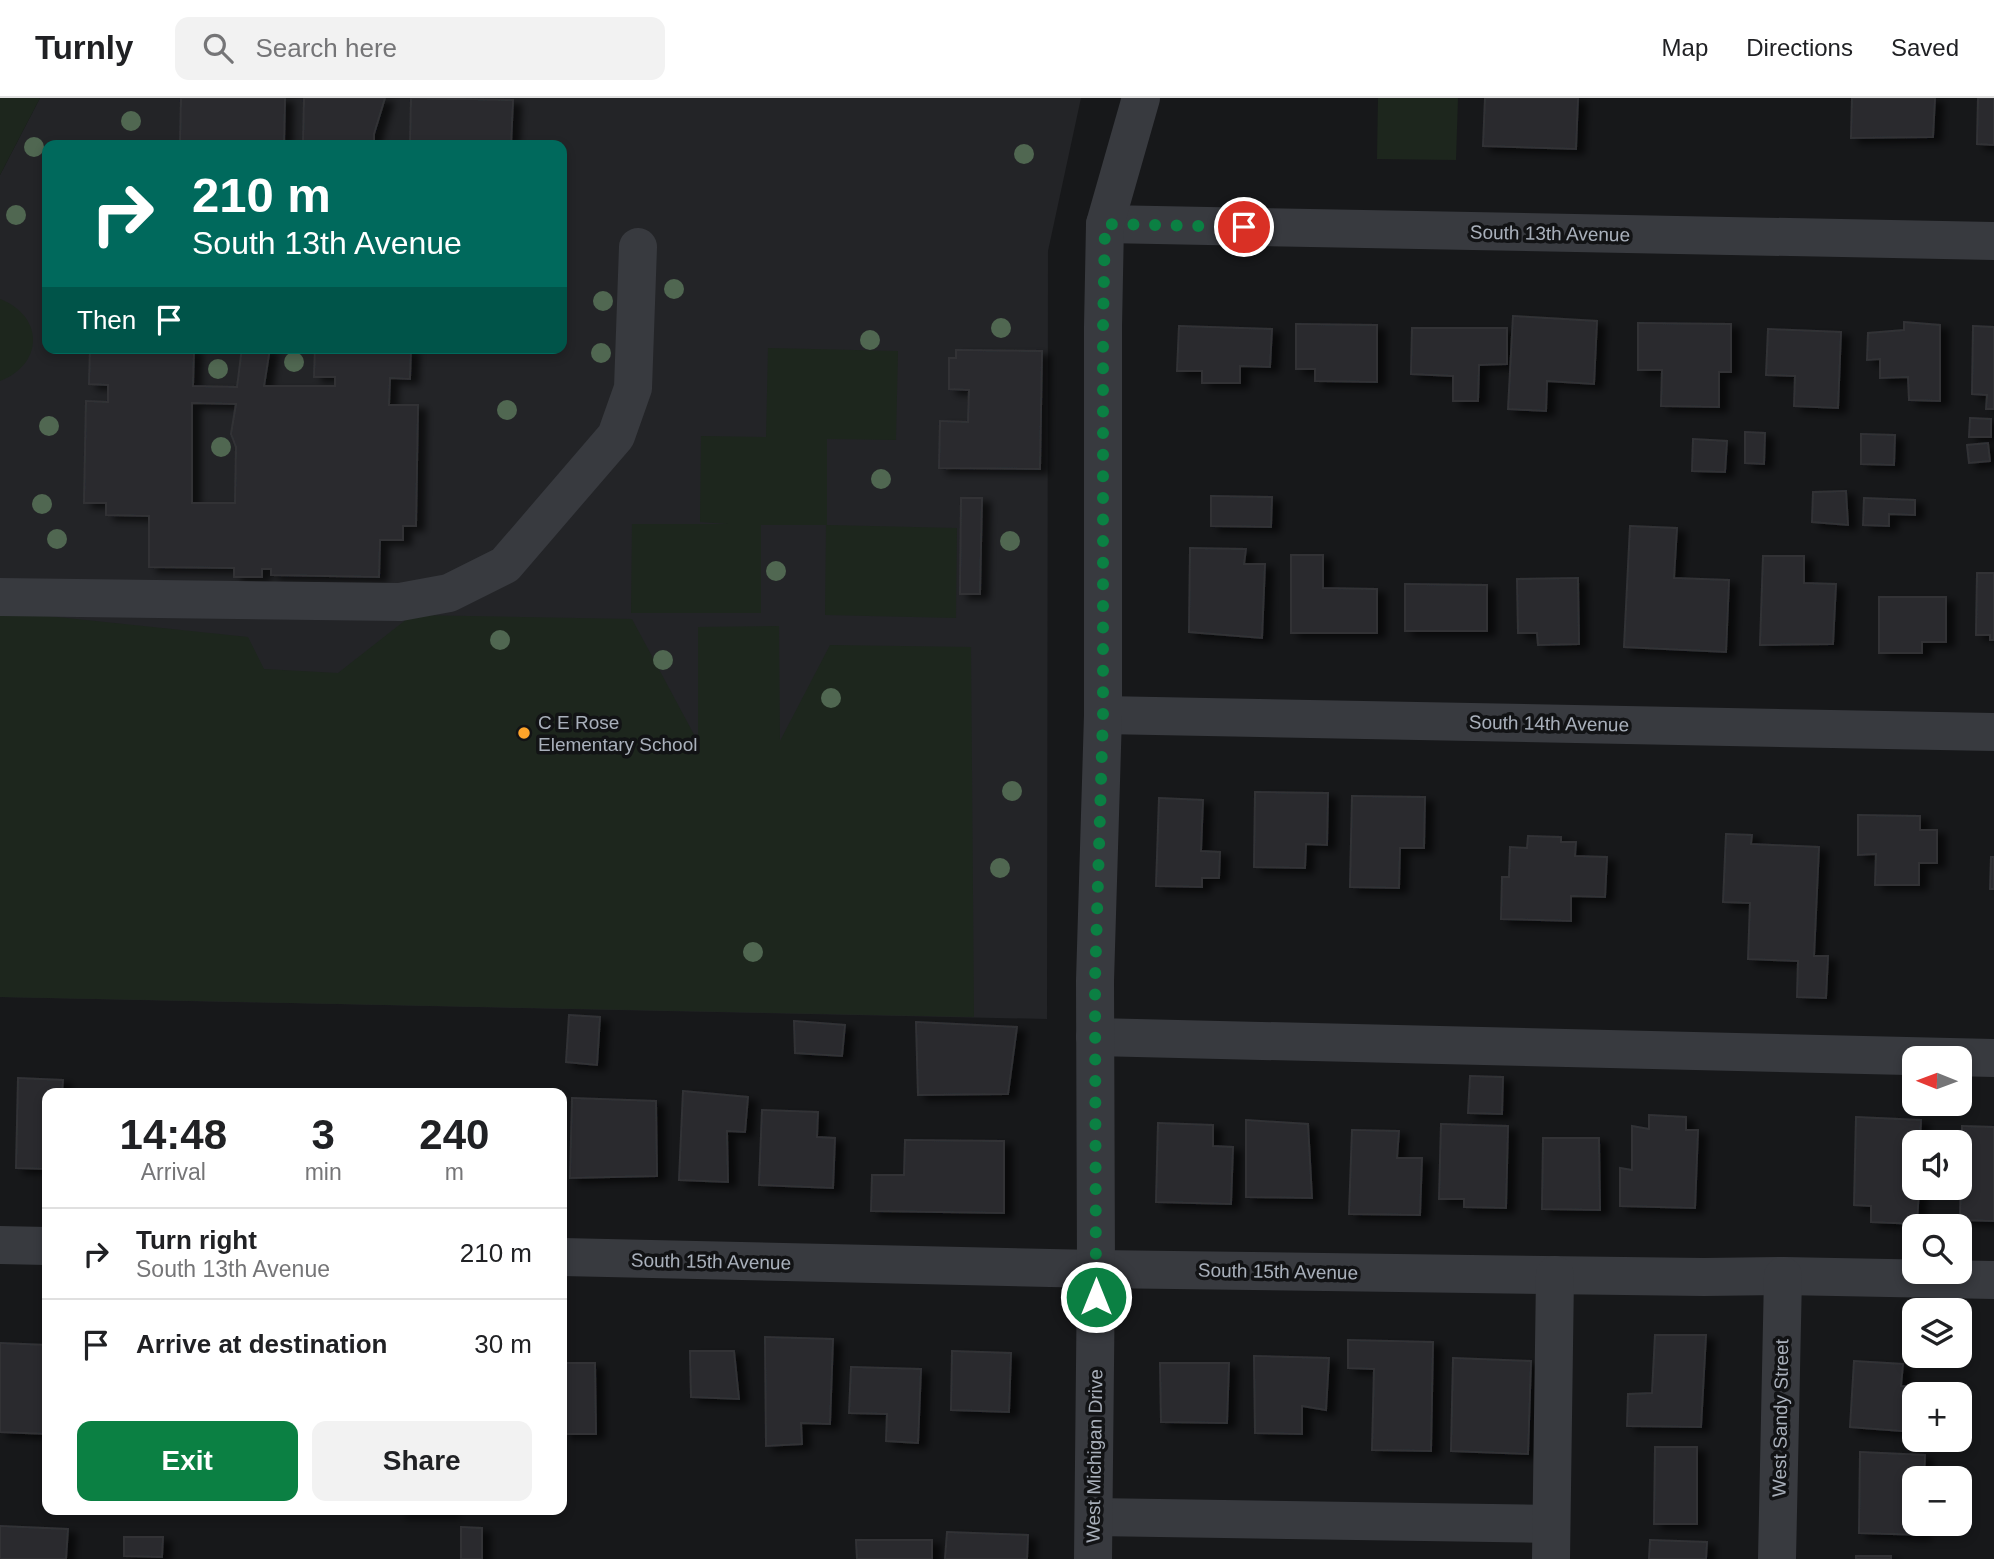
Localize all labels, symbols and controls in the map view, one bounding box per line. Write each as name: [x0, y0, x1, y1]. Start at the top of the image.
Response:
search box: [175, 17, 665, 80]
text: Turnly: [35, 29, 133, 66]
icon: search: [199, 29, 237, 67]
text: Search here: [255, 33, 397, 63]
text: Map: [1662, 34, 1708, 61]
text: Directions: [1746, 34, 1853, 61]
text: Saved: [1891, 34, 1959, 61]
icon: right: [77, 168, 168, 259]
text: 210 m: [192, 168, 331, 222]
pin: [1214, 197, 1274, 257]
icon: arrive: [1225, 208, 1263, 246]
street label: South 13th Avenue: [1470, 222, 1630, 245]
text: South 13th Avenue: [192, 225, 462, 261]
icon: arrive: [150, 301, 188, 339]
text: Then: [77, 305, 136, 335]
place label: C E Rose Elementary School: [538, 712, 697, 755]
street label: South 14th Avenue: [1469, 712, 1629, 735]
marker: C E Rose Elementary School: [516, 725, 532, 741]
north arrow: [1902, 1046, 1972, 1116]
map controls: [1902, 1046, 1972, 1536]
text: 14:48: [120, 1111, 227, 1158]
text: 3: [311, 1111, 335, 1158]
text: 240: [419, 1111, 489, 1158]
button: sound: [1902, 1130, 1972, 1200]
text: Arrival: [141, 1159, 206, 1185]
text: min: [305, 1159, 342, 1185]
text: m: [445, 1159, 464, 1185]
button: search: [1902, 1214, 1972, 1284]
text: Turn right: [136, 1225, 257, 1255]
icon: right: [77, 1235, 115, 1273]
text: 210 m: [460, 1238, 532, 1268]
street label: South 15th Avenue: [631, 1250, 791, 1273]
text: South 13th Avenue: [136, 1256, 330, 1282]
position arrow: [1059, 1260, 1133, 1334]
street label: South 15th Avenue: [1198, 1260, 1358, 1283]
button: layers: [1902, 1298, 1972, 1368]
icon: arrive: [77, 1326, 115, 1364]
text: Arrive at destination: [136, 1329, 387, 1359]
text: 30 m: [474, 1329, 532, 1359]
street label: West Sandy Street: [1769, 1338, 1792, 1497]
street label: West Michigan Drive: [1082, 1369, 1107, 1543]
button: +: [1902, 1382, 1972, 1452]
button: Exit: [77, 1421, 298, 1501]
button: Share: [312, 1421, 532, 1501]
button: −: [1902, 1466, 1972, 1536]

